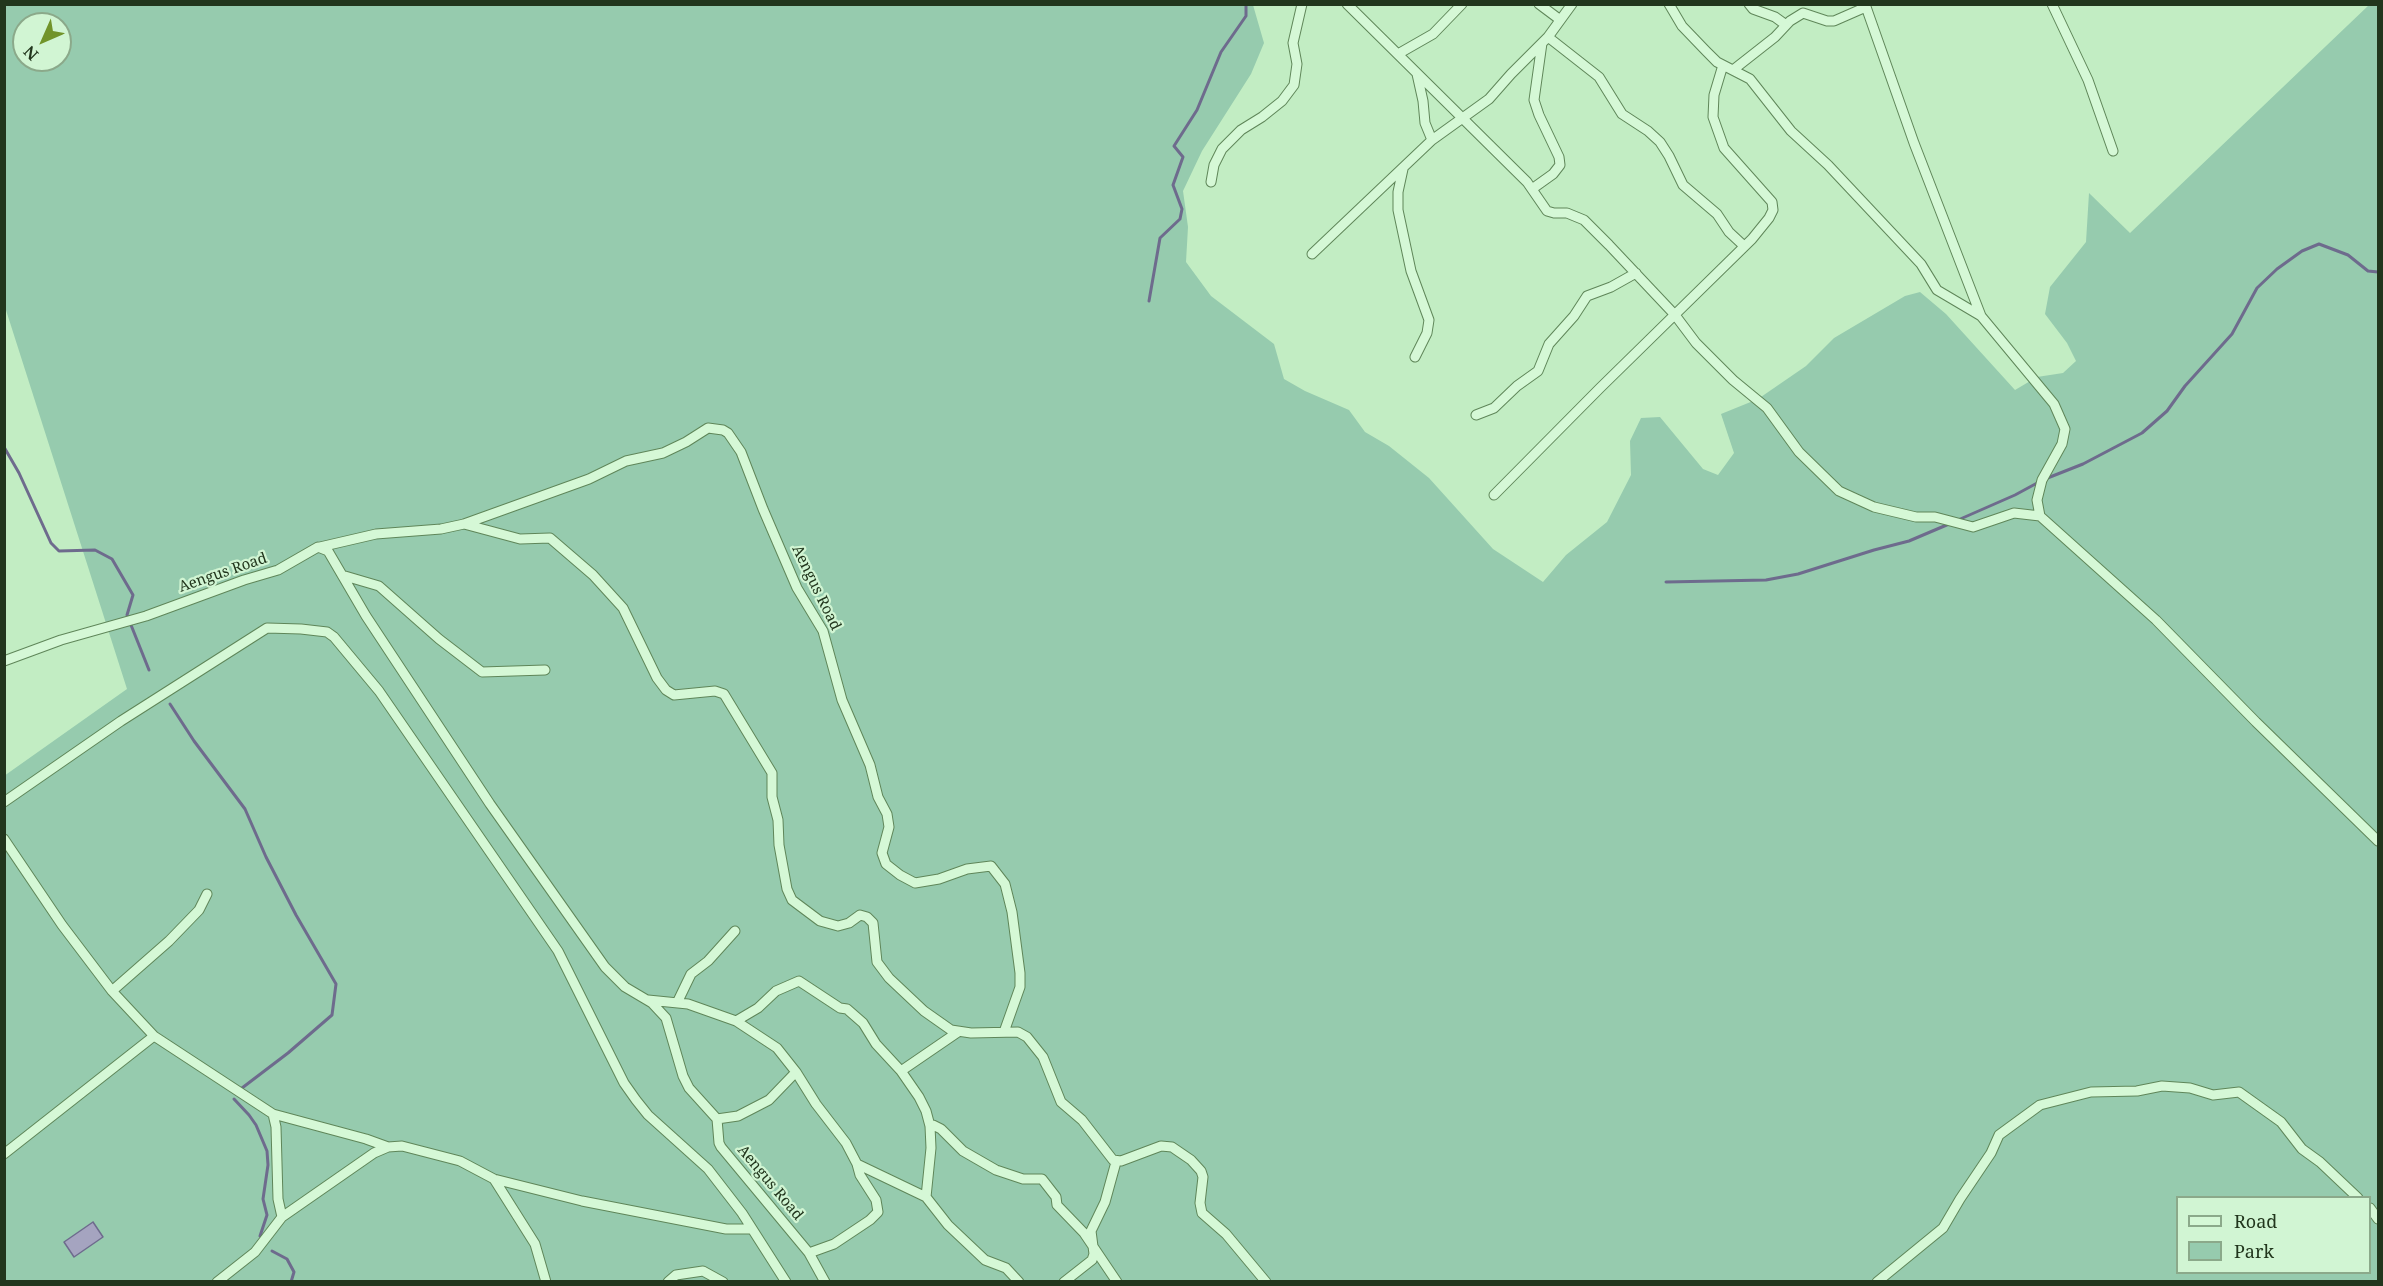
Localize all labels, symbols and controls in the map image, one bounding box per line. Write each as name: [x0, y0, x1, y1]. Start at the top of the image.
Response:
north arrow: [12, 12, 72, 72]
text: N: [18, 41, 43, 66]
street label: Aengus Road: [788, 543, 844, 633]
street label: Aengus Road: [176, 549, 270, 597]
street label: Aengus Road: [733, 1142, 807, 1224]
legend: [2176, 1196, 2371, 1274]
text: Road: [2234, 1209, 2277, 1233]
text: Park: [2234, 1239, 2274, 1263]

